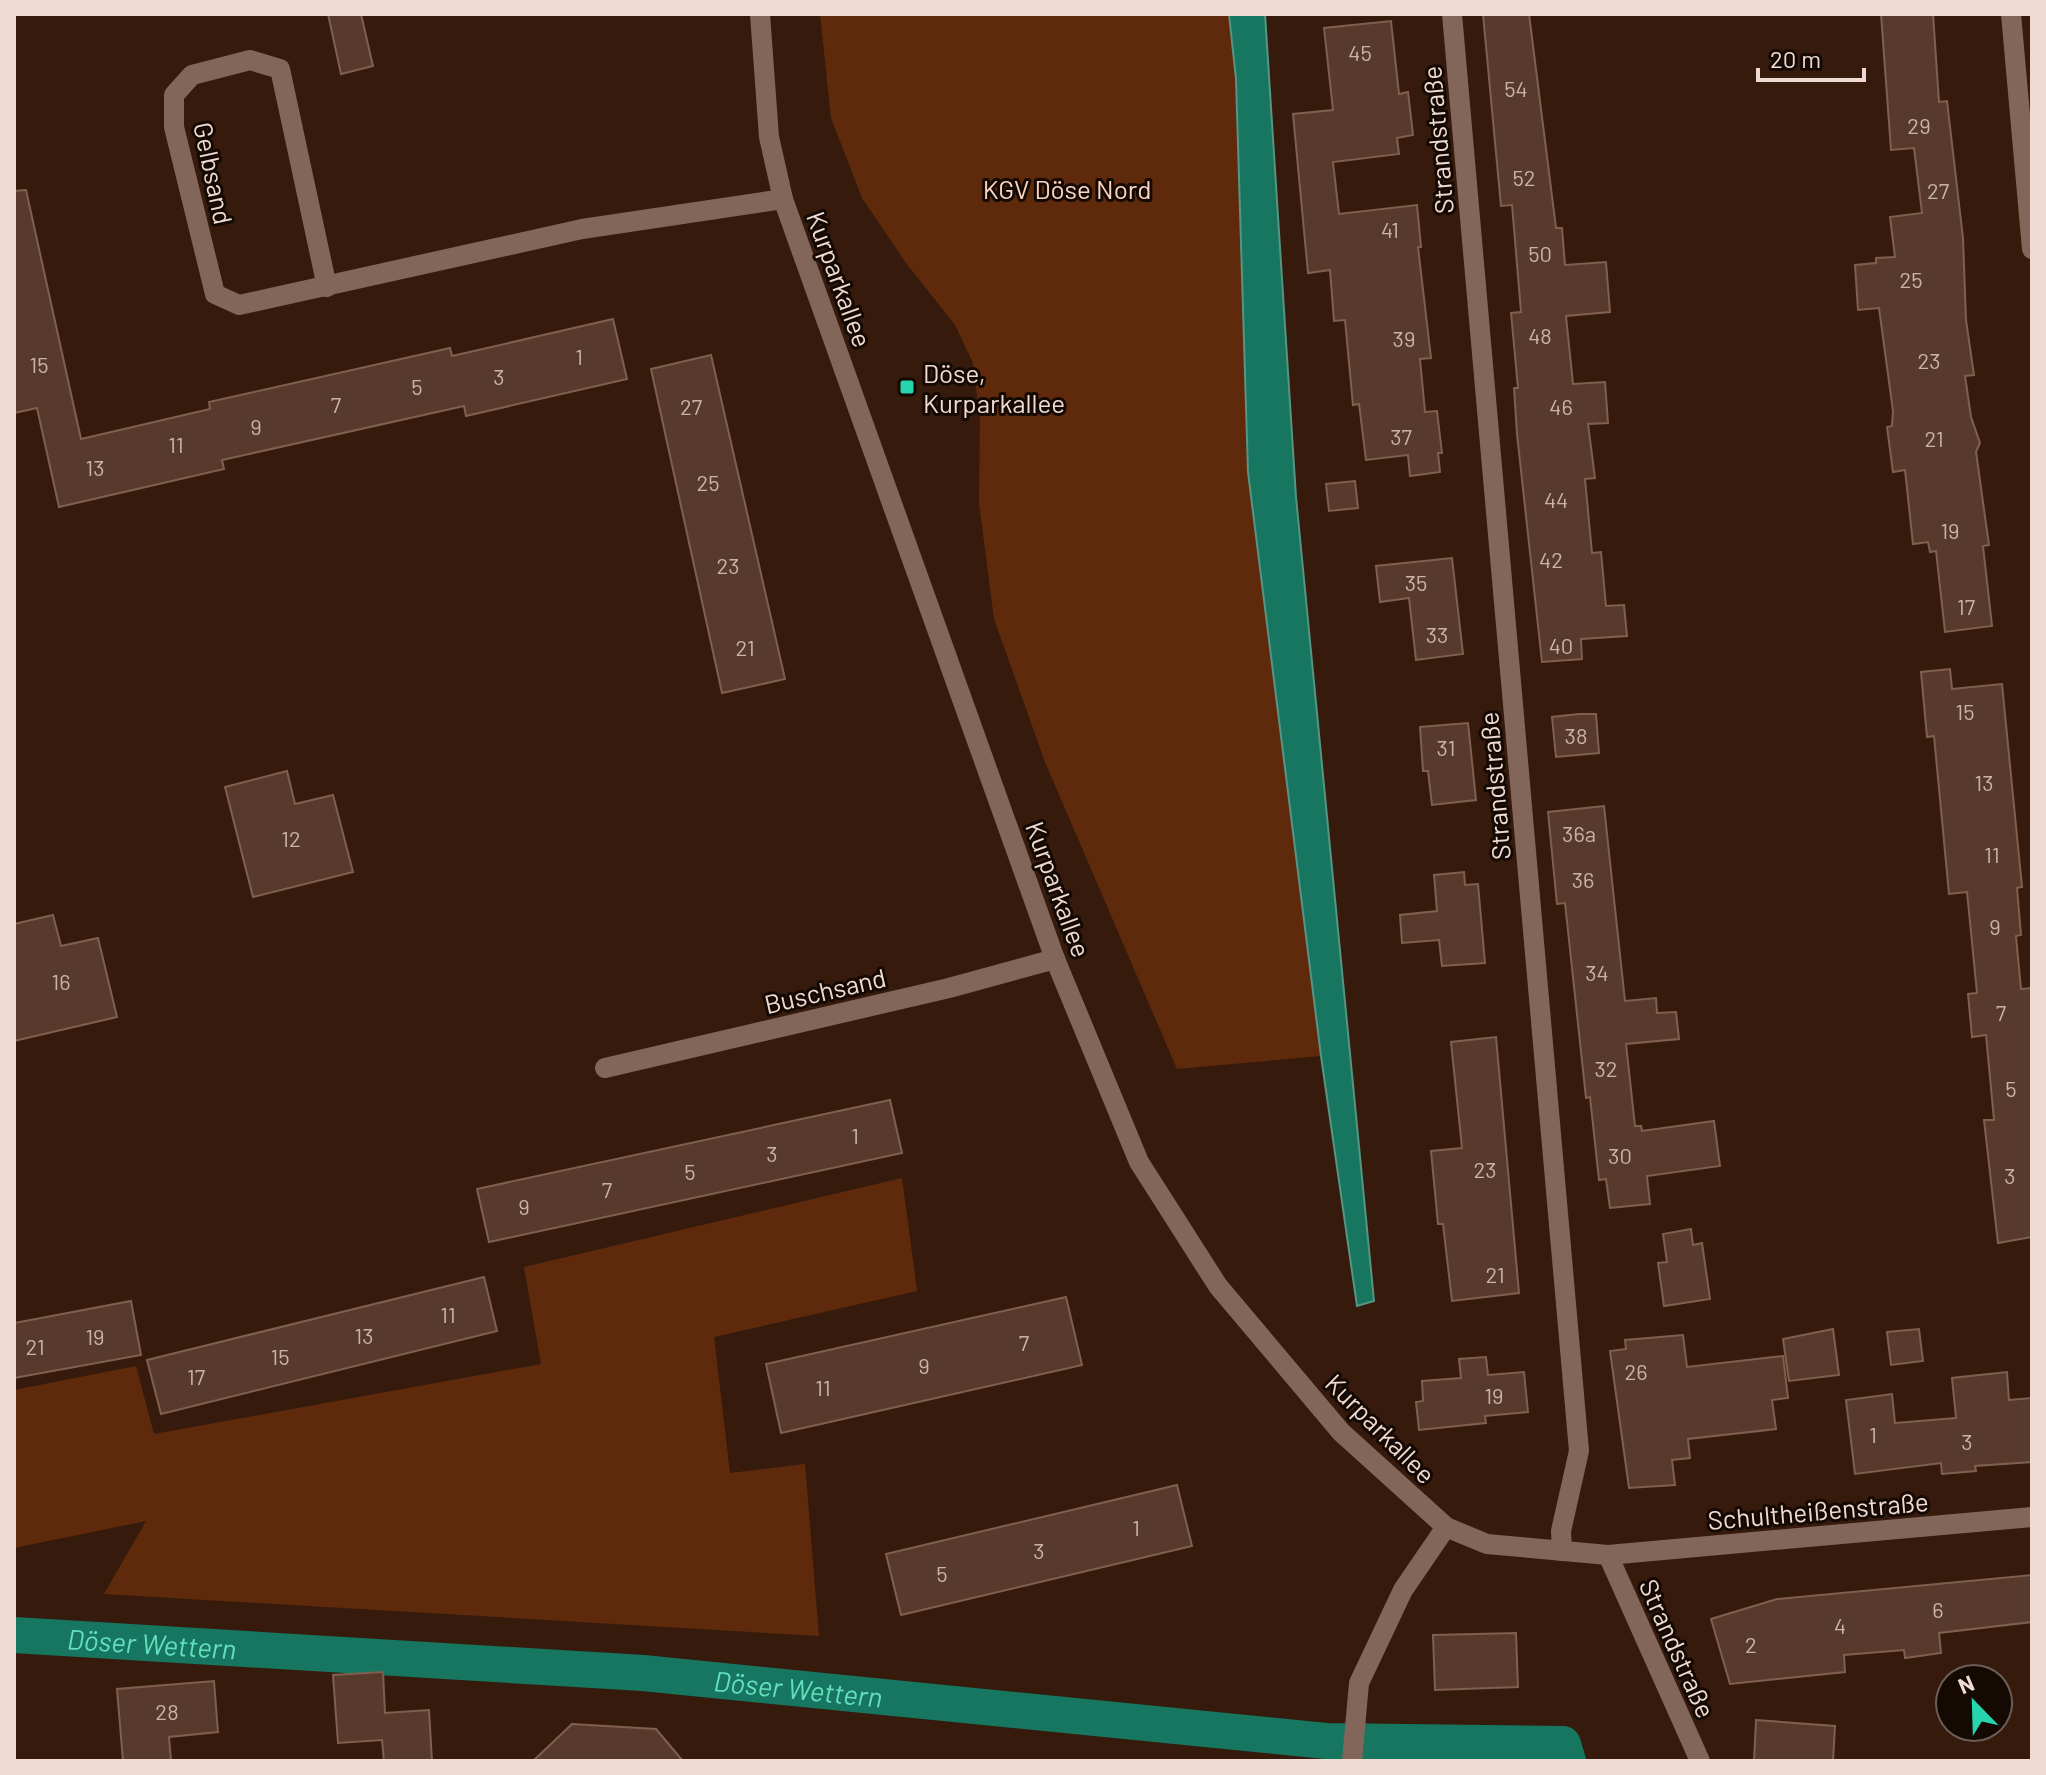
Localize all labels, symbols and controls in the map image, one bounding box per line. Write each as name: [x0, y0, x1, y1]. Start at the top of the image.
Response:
scale bar: [1758, 32, 1864, 82]
house number: 45: [1348, 39, 1372, 65]
text: 20 m: [1770, 44, 1821, 73]
street label: Strandstraße: [1415, 65, 1459, 215]
house number: 54: [1504, 75, 1528, 101]
house number: 29: [1907, 112, 1931, 138]
street label: Gelbsand: [188, 119, 240, 227]
house number: 52: [1512, 164, 1536, 190]
park label: KGV Döse Nord: [983, 173, 1151, 204]
house number: 27: [1927, 177, 1949, 203]
street label: Kurparkallee: [801, 207, 879, 351]
house number: 41: [1381, 216, 1399, 242]
house number: 50: [1528, 240, 1552, 266]
house number: 25: [1899, 266, 1923, 292]
house number: 48: [1528, 322, 1552, 348]
house number: 39: [1393, 325, 1415, 351]
house number: 1: [575, 343, 583, 369]
house number: 23: [1918, 347, 1941, 373]
house number: 15: [29, 351, 49, 377]
place label: Döse, Kurparkallee: [923, 357, 1065, 418]
house number: 3: [493, 363, 505, 389]
house number: 5: [411, 373, 423, 399]
marker: Döse, Kurparkallee: [898, 378, 916, 396]
house number: 7: [331, 391, 341, 417]
house number: 27: [680, 393, 702, 419]
house number: 46: [1549, 393, 1573, 419]
house number: 9: [250, 413, 262, 439]
house number: 37: [1390, 423, 1412, 449]
house number: 21: [1924, 425, 1944, 451]
house number: 11: [168, 431, 184, 457]
house number: 13: [85, 454, 105, 480]
house number: 25: [696, 469, 720, 495]
house number: 44: [1544, 486, 1568, 512]
house number: 19: [1940, 517, 1960, 543]
house number: 42: [1539, 546, 1563, 572]
house number: 23: [717, 552, 740, 578]
house number: 35: [1405, 569, 1427, 595]
house number: 17: [1957, 593, 1975, 619]
house number: 33: [1426, 621, 1448, 647]
house number: 40: [1549, 632, 1573, 658]
house number: 21: [735, 634, 755, 660]
house number: 15: [1955, 698, 1975, 724]
street label: Strandstraße: [1472, 711, 1516, 861]
house number: 38: [1565, 722, 1587, 748]
house number: 31: [1437, 734, 1455, 760]
house number: 13: [1974, 769, 1994, 795]
street label: Kurparkallee: [1020, 817, 1098, 961]
house number: 36a: [1562, 820, 1596, 846]
house number: 12: [281, 825, 301, 851]
house number: 11: [1984, 841, 2000, 867]
house number: 36: [1572, 866, 1594, 892]
house number: 9: [1989, 913, 2001, 939]
house number: 34: [1585, 959, 1609, 985]
street label: Buschsand: [761, 961, 889, 1019]
house number: 16: [51, 968, 71, 994]
house number: 7: [1996, 999, 2006, 1025]
house number: 32: [1594, 1055, 1618, 1081]
house number: 5: [2005, 1075, 2017, 1101]
house number: 1: [851, 1122, 859, 1148]
house number: 3: [766, 1140, 778, 1166]
house number: 30: [1608, 1142, 1632, 1168]
house number: 23: [1474, 1156, 1497, 1182]
house number: 5: [684, 1158, 696, 1184]
house number: 3: [2004, 1162, 2016, 1188]
house number: 7: [602, 1176, 612, 1202]
house number: 9: [518, 1193, 530, 1219]
house number: 21: [1485, 1261, 1505, 1287]
house number: 11: [440, 1301, 456, 1327]
house number: 13: [354, 1322, 374, 1348]
house number: 19: [85, 1323, 105, 1349]
house number: 7: [1019, 1329, 1029, 1355]
house number: 21: [25, 1333, 45, 1359]
house number: 15: [270, 1343, 290, 1369]
house number: 9: [918, 1352, 930, 1378]
house number: 26: [1624, 1358, 1648, 1384]
house number: 17: [187, 1363, 205, 1389]
street label: Kurparkallee: [1320, 1367, 1442, 1489]
house number: 11: [815, 1374, 831, 1400]
house number: 19: [1484, 1382, 1504, 1408]
house number: 1: [1869, 1421, 1877, 1447]
house number: 3: [1961, 1428, 1973, 1454]
street label: Schultheißenstraße: [1706, 1485, 1930, 1535]
house number: 1: [1132, 1514, 1140, 1540]
house number: 3: [1033, 1537, 1045, 1563]
house number: 5: [936, 1560, 948, 1586]
street label: Strandstraße: [1634, 1574, 1722, 1722]
house number: 6: [1932, 1596, 1944, 1622]
house number: 4: [1834, 1612, 1846, 1638]
water label: Döser Wettern: [66, 1621, 237, 1665]
house number: 2: [1745, 1631, 1757, 1657]
water label: Döser Wettern: [712, 1663, 884, 1714]
north arrow: [1934, 1663, 2014, 1743]
text: N: [1954, 1669, 1978, 1698]
house number: 28: [155, 1698, 179, 1724]

